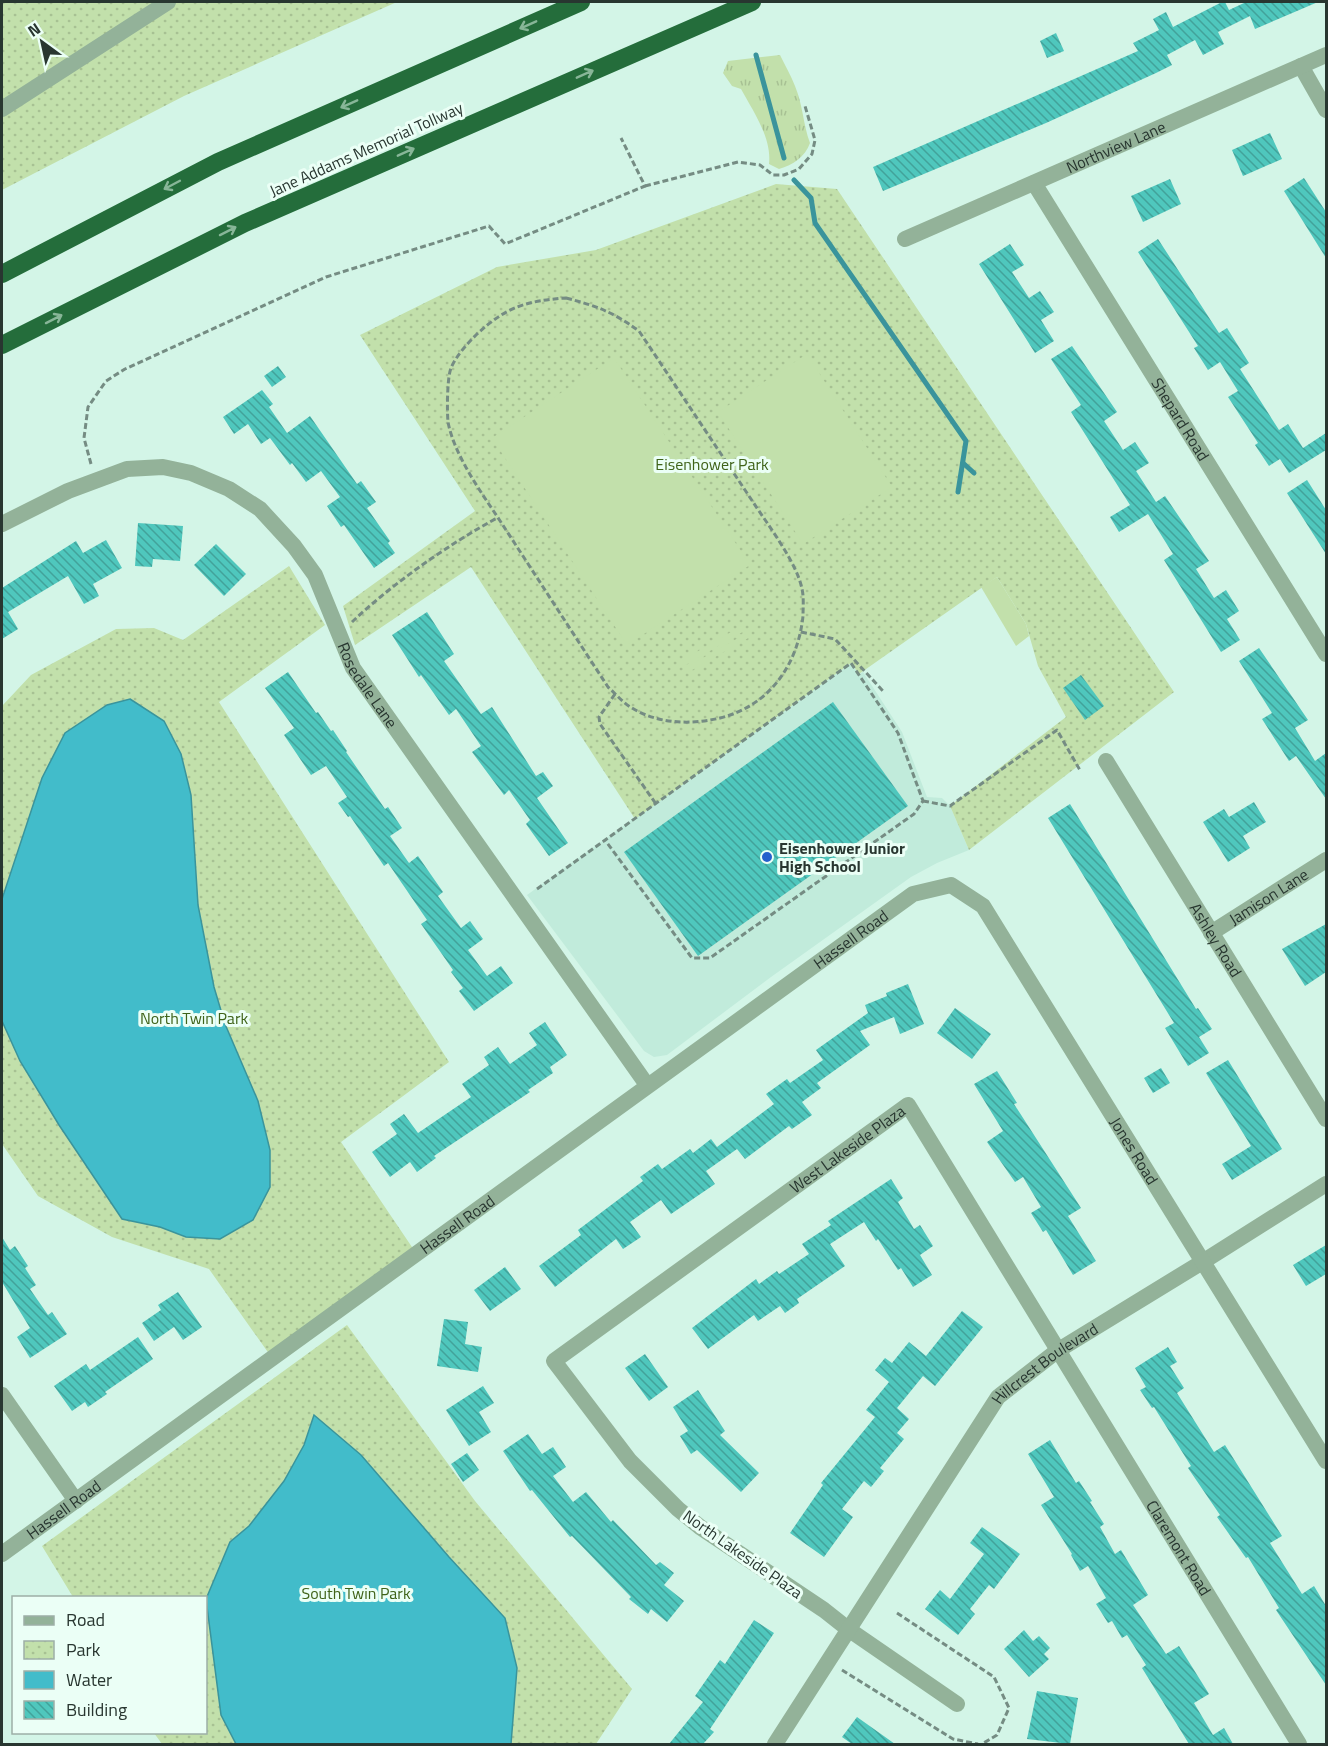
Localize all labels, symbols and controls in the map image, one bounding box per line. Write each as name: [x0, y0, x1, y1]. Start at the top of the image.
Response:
north arrow: [12, 12, 72, 72]
text: N: [23, 16, 45, 43]
one-way arrow: [519, 20, 537, 31]
one-way arrow: [576, 68, 594, 80]
street label: Jane Addams Memorial Tollway: [265, 95, 467, 203]
one-way arrow: [340, 99, 358, 110]
street label: Northview Lane: [1062, 115, 1169, 179]
one-way arrow: [397, 146, 415, 158]
one-way arrow: [164, 179, 181, 191]
one-way arrow: [219, 225, 237, 237]
one-way arrow: [44, 312, 62, 324]
street label: Shepard Road: [1146, 373, 1215, 465]
park label: Eisenhower Park: [655, 452, 769, 476]
street label: Rosedale Lane: [332, 638, 404, 733]
place label: Eisenhower Junior High School: [779, 836, 905, 878]
marker: Eisenhower Junior High School: [760, 850, 774, 864]
street label: Jamison Lane: [1224, 862, 1313, 931]
street label: Ashley Road: [1184, 898, 1248, 982]
street label: Hassell Road: [808, 904, 893, 975]
park label: North Twin Park: [140, 1006, 248, 1030]
street label: West Lakeside Plaza: [785, 1099, 910, 1199]
street label: Jones Road: [1104, 1112, 1164, 1189]
street label: Hassell Road: [415, 1189, 500, 1260]
street label: Hillcrest Boulevard: [985, 1317, 1103, 1408]
street label: Hassell Road: [21, 1474, 106, 1545]
street label: Claremont Road: [1140, 1495, 1217, 1600]
street label: North Lakeside Plaza: [678, 1504, 808, 1604]
park label: South Twin Park: [301, 1581, 411, 1605]
legend: [12, 1596, 207, 1734]
text: Road: [66, 1606, 105, 1633]
text: Park: [66, 1636, 101, 1663]
text: Water: [66, 1666, 112, 1693]
text: Building: [66, 1696, 127, 1723]

